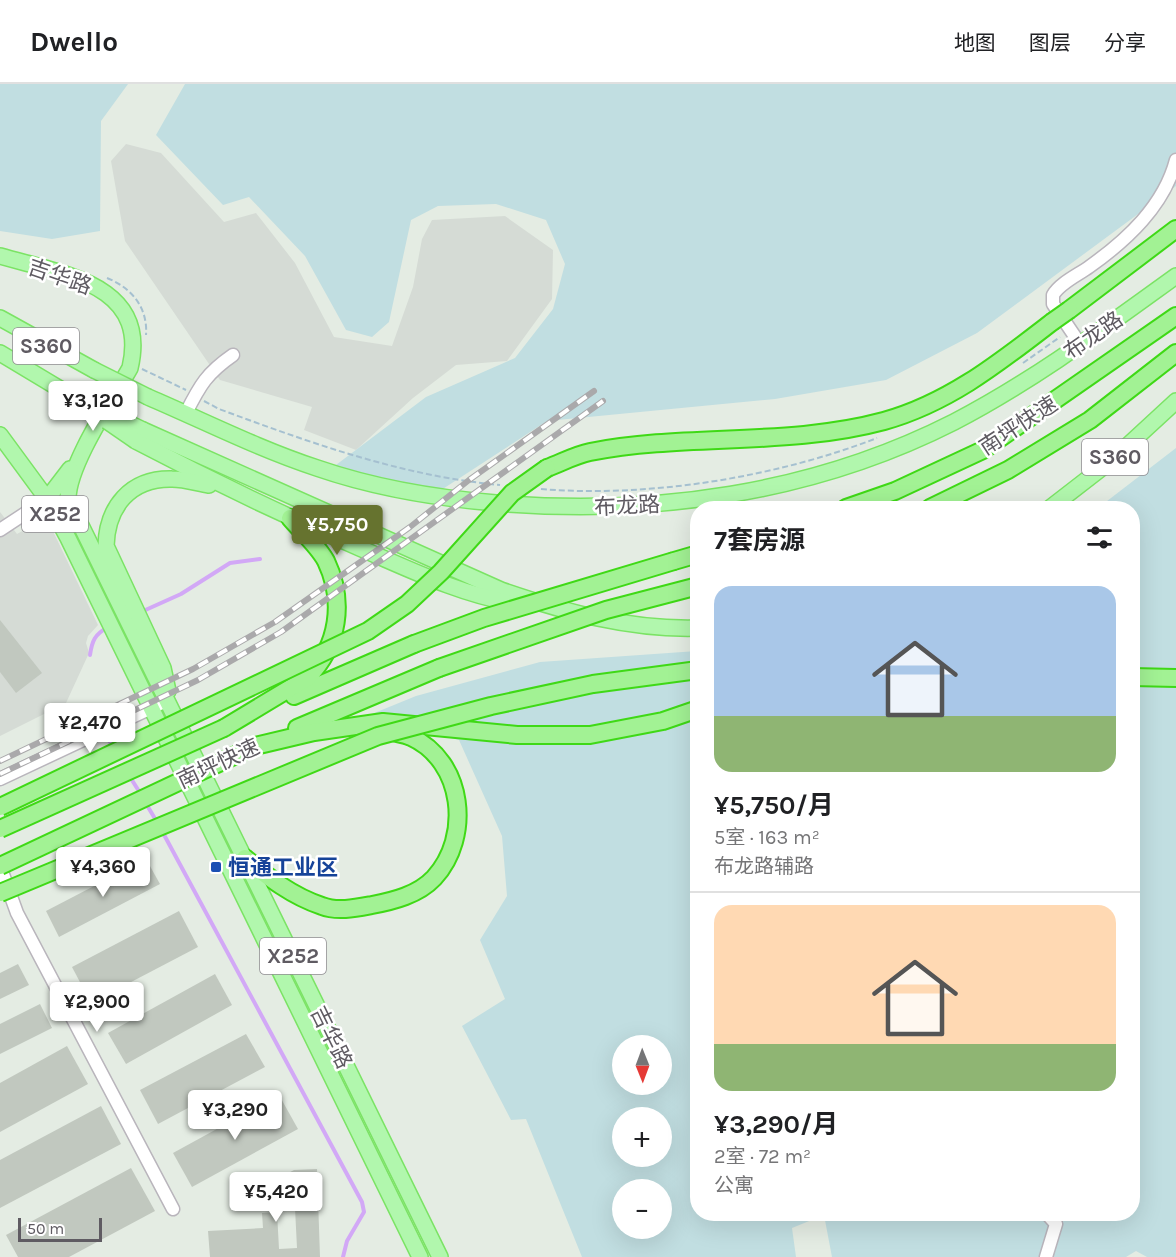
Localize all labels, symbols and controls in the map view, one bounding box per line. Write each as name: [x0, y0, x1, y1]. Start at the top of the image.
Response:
text: Dwello: [30, 25, 118, 58]
text: 地图: [954, 31, 996, 55]
text: 图层: [1029, 31, 1071, 55]
text: 分享: [1104, 31, 1146, 55]
street label: 吉华路: [24, 254, 95, 300]
street label: 布龙路: [1059, 306, 1128, 365]
road number: S360: [13, 328, 79, 364]
pin: ¥3,120: [44, 381, 142, 432]
text: ¥3,120: [62, 389, 124, 412]
street label: 南坪快速: [975, 391, 1063, 461]
road number: S360: [1082, 439, 1148, 475]
street label: 布龙路: [593, 491, 661, 521]
road number: X252: [22, 496, 88, 532]
pin: ¥5,750: [288, 505, 386, 556]
text: ¥5,750: [306, 513, 368, 536]
icon: filters: [1083, 521, 1116, 554]
text: 7套房源: [714, 525, 805, 556]
icon: home: [861, 625, 969, 733]
pin: ¥2,470: [41, 703, 139, 754]
text: ¥2,470: [58, 711, 122, 734]
street label: 南坪快速: [173, 734, 264, 794]
text: ¥5,750/月: [714, 790, 834, 821]
text: 5室 · 163 m²: [714, 826, 820, 849]
pin: ¥4,360: [54, 847, 152, 898]
text: ¥4,360: [70, 855, 136, 878]
place label: 恒通工业区: [228, 855, 338, 881]
text: 布龙路辅路: [714, 855, 814, 878]
marker: 恒通工业区: [209, 860, 223, 874]
road number: X252: [260, 938, 326, 974]
icon: home: [861, 944, 969, 1052]
pin: ¥2,900: [48, 982, 146, 1033]
text: ¥2,900: [64, 990, 130, 1013]
street label: 吉华路: [305, 1002, 357, 1073]
north arrow: [612, 1035, 672, 1095]
map controls: [612, 1035, 672, 1239]
pin: ¥3,290: [186, 1090, 284, 1141]
text: ¥3,290: [202, 1098, 268, 1121]
button: +: [612, 1107, 672, 1167]
text: ¥3,290/月: [714, 1109, 838, 1140]
text: 2室 · 72 m²: [714, 1145, 811, 1168]
pin: ¥5,420: [227, 1172, 325, 1223]
text: 公寓: [714, 1174, 754, 1197]
button: −: [612, 1179, 672, 1239]
text: ¥5,420: [243, 1180, 309, 1203]
scale bar: [18, 1215, 102, 1242]
text: 50 m: [27, 1219, 64, 1238]

